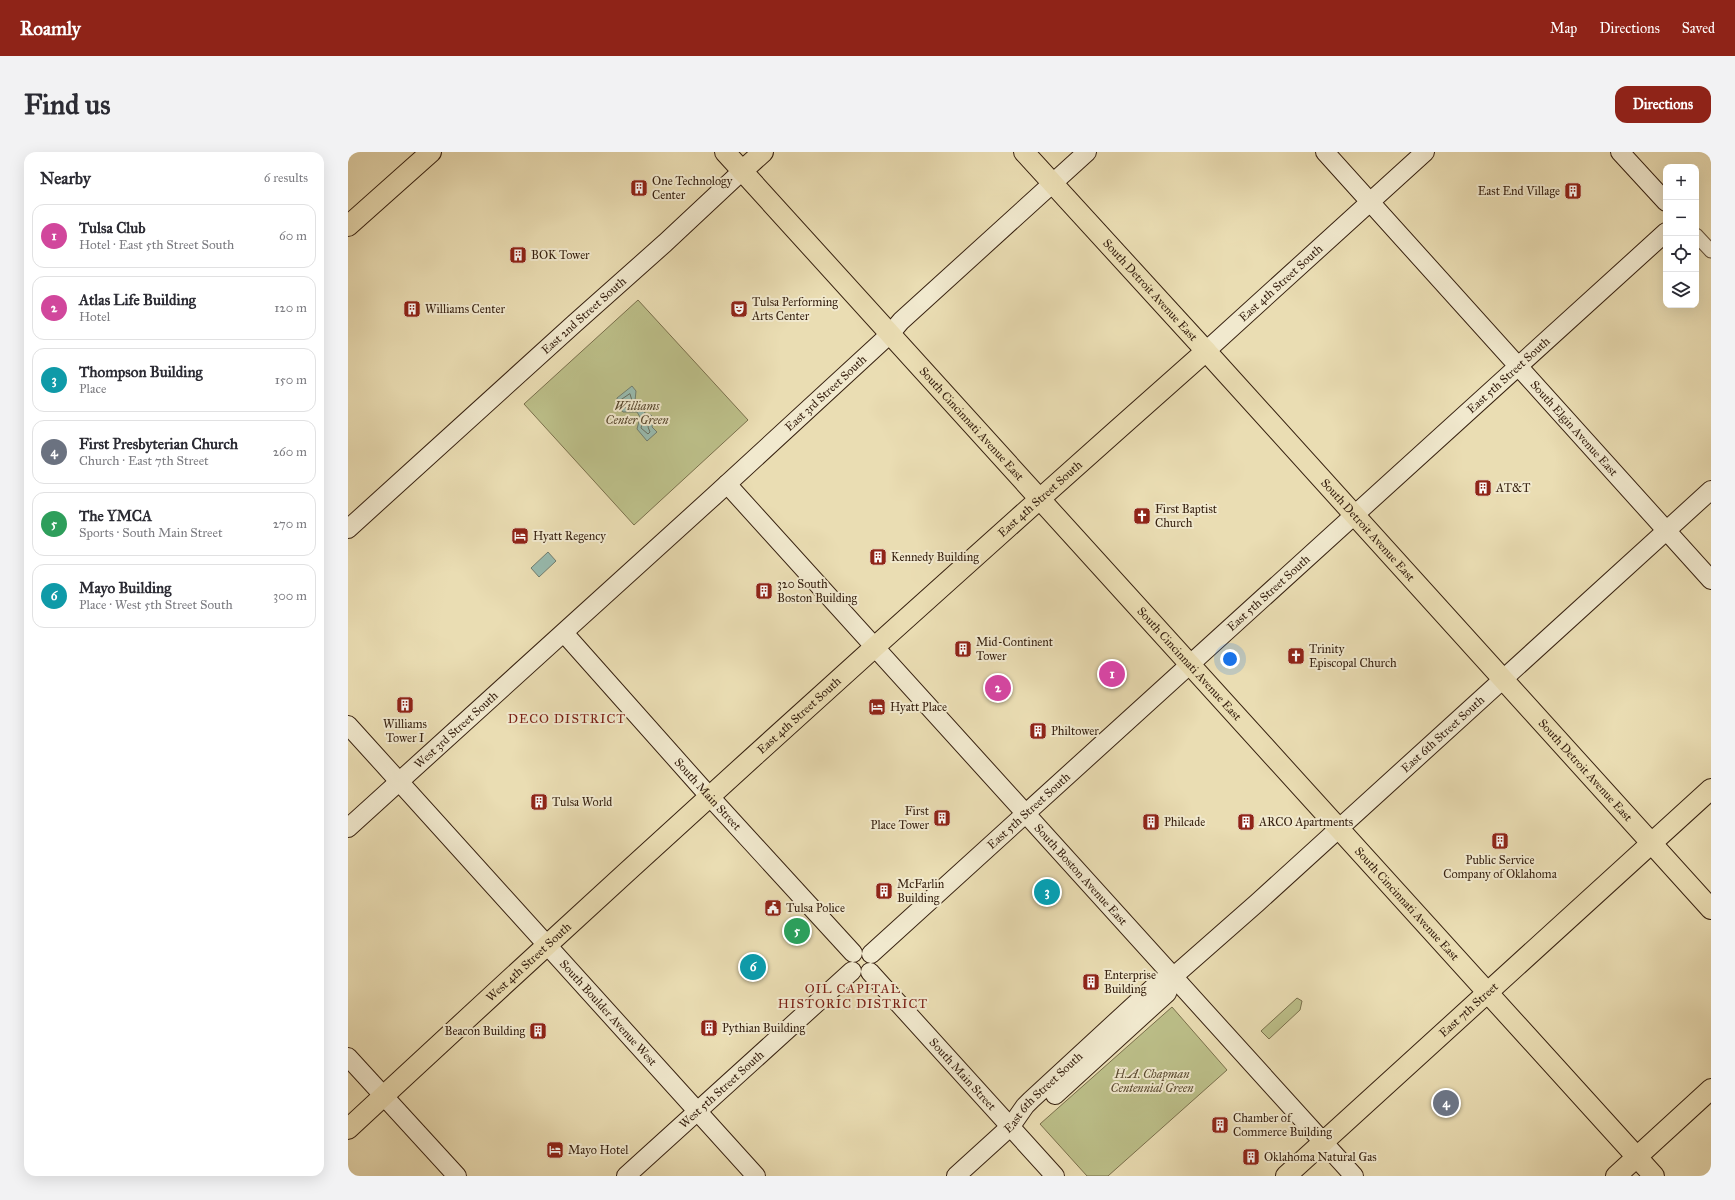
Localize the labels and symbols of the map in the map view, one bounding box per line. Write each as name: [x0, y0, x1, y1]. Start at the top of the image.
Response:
place label: One Technology Center: [652, 174, 733, 202]
building icon: One Technology Center: [629, 178, 649, 198]
building icon: East End Village: [1563, 181, 1583, 201]
place label: East End Village: [1478, 184, 1560, 199]
street label: South Detroit Avenue East: [1100, 236, 1201, 344]
street label: East 4th Street South: [1236, 241, 1326, 325]
building icon: BOK Tower: [508, 245, 528, 265]
place label: BOK Tower: [531, 248, 590, 262]
street label: East 2nd Street South: [539, 274, 629, 357]
place label: Tulsa Performing Arts Center: [751, 295, 838, 323]
building icon: Williams Center: [402, 299, 422, 319]
theatre icon: Tulsa Performing Arts Center: [729, 299, 749, 319]
place label: Williams Center: [425, 302, 505, 316]
street label: East 5th Street South: [1464, 334, 1553, 416]
street label: East 3rd Street South: [782, 352, 870, 434]
street label: South Cincinnati Avenue East: [916, 364, 1027, 484]
street label: South Elgin Avenue East: [1527, 378, 1621, 479]
park label: Williams Center Green: [606, 399, 669, 427]
street label: East 4th Street South: [995, 457, 1085, 540]
street label: South Detroit Avenue East: [1318, 476, 1418, 585]
building icon: AT&T: [1473, 478, 1493, 498]
place label: AT&T: [1495, 481, 1530, 495]
place label: First Baptist Church: [1155, 502, 1218, 530]
church icon: First Baptist Church: [1132, 506, 1152, 526]
hotel icon: Hyatt Regency: [510, 526, 530, 546]
place label: Hyatt Regency: [533, 529, 606, 544]
building icon: Kennedy Building: [868, 547, 888, 567]
place label: Kennedy Building: [891, 550, 979, 565]
street label: East 5th Street South: [1224, 552, 1313, 634]
place label: 320 South Boston Building: [777, 577, 858, 606]
building icon: 320 South Boston Building: [754, 581, 774, 601]
street label: South Cincinnati Avenue East: [1134, 604, 1245, 724]
place label: Mid-Continent Tower: [976, 635, 1054, 663]
building icon: Mid-Continent Tower: [953, 639, 973, 659]
place label: Trinity Episcopal Church: [1309, 642, 1397, 670]
church icon: Trinity Episcopal Church: [1286, 646, 1306, 666]
your location: [1220, 649, 1240, 669]
pin: 1: [1099, 659, 1125, 689]
pin: 2: [985, 673, 1011, 703]
street label: East 4th Street South: [754, 674, 844, 757]
street label: West 3rd Street South: [411, 688, 501, 771]
street label: East 6th Street South: [1398, 692, 1487, 775]
building icon: Williams Tower I: [395, 695, 415, 715]
hotel icon: Hyatt Place: [867, 697, 887, 717]
place label: Hyatt Place: [890, 700, 947, 714]
district label: DECO DISTRICT: [508, 711, 626, 727]
street label: South Detroit Avenue East: [1535, 716, 1636, 825]
place label: Williams Tower I: [383, 717, 427, 745]
building icon: Philtower: [1028, 721, 1048, 741]
place label: Philtower: [1051, 724, 1099, 738]
street label: South Main Street: [672, 755, 745, 834]
street label: East 5th Street South: [984, 769, 1073, 852]
building icon: Tulsa World: [529, 792, 549, 812]
place label: Tulsa World: [552, 795, 612, 809]
place label: First Place Tower: [871, 804, 930, 832]
building icon: First Place Tower: [932, 808, 952, 828]
building icon: Philcade: [1141, 812, 1161, 832]
building icon: ARCO Apartments: [1236, 812, 1256, 832]
place label: Philcade: [1164, 815, 1205, 829]
place label: ARCO Apartments: [1258, 815, 1353, 829]
street label: South Boston Avenue East: [1031, 821, 1131, 929]
building icon: Public Service Company of Oklahoma: [1490, 831, 1510, 851]
street label: South Cincinnati Avenue East: [1352, 844, 1463, 964]
place label: Public Service Company of Oklahoma: [1443, 853, 1558, 881]
place label: McFarlin Building: [897, 877, 945, 906]
pin: 3: [1034, 877, 1060, 907]
building icon: McFarlin Building: [874, 881, 894, 901]
public building icon: Tulsa Police: [763, 898, 783, 918]
place label: Tulsa Police: [786, 901, 845, 915]
pin: 5: [784, 916, 810, 946]
street label: West 4th Street South: [483, 919, 574, 1004]
pin: 6: [740, 952, 766, 982]
street label: South Boulder Avenue West: [557, 957, 660, 1069]
place label: Enterprise Building: [1104, 968, 1156, 997]
building icon: Enterprise Building: [1081, 972, 1101, 992]
street label: East 7th Street: [1436, 979, 1502, 1040]
district label: OIL CAPITAL HISTORIC DISTRICT: [778, 981, 928, 1012]
building icon: Pythian Building: [699, 1018, 719, 1038]
building icon: Beacon Building: [528, 1021, 548, 1041]
place label: Pythian Building: [722, 1021, 806, 1036]
place label: Beacon Building: [444, 1024, 525, 1039]
street label: South Main Street: [926, 1035, 1000, 1114]
street label: West 5th Street South: [676, 1047, 767, 1131]
street label: East 6th Street South: [1001, 1049, 1086, 1136]
park label: H.A. Chapman Centennial Green: [1111, 1067, 1194, 1095]
pin: 4: [1433, 1088, 1459, 1118]
place label: Chamber of Commerce Building: [1233, 1111, 1332, 1140]
building icon: Chamber of Commerce Building: [1210, 1115, 1230, 1135]
hotel icon: Mayo Hotel: [545, 1140, 565, 1160]
place label: Mayo Hotel: [568, 1143, 629, 1157]
building icon: Oklahoma Natural Gas: [1241, 1147, 1261, 1167]
place label: Oklahoma Natural Gas: [1264, 1150, 1377, 1164]

